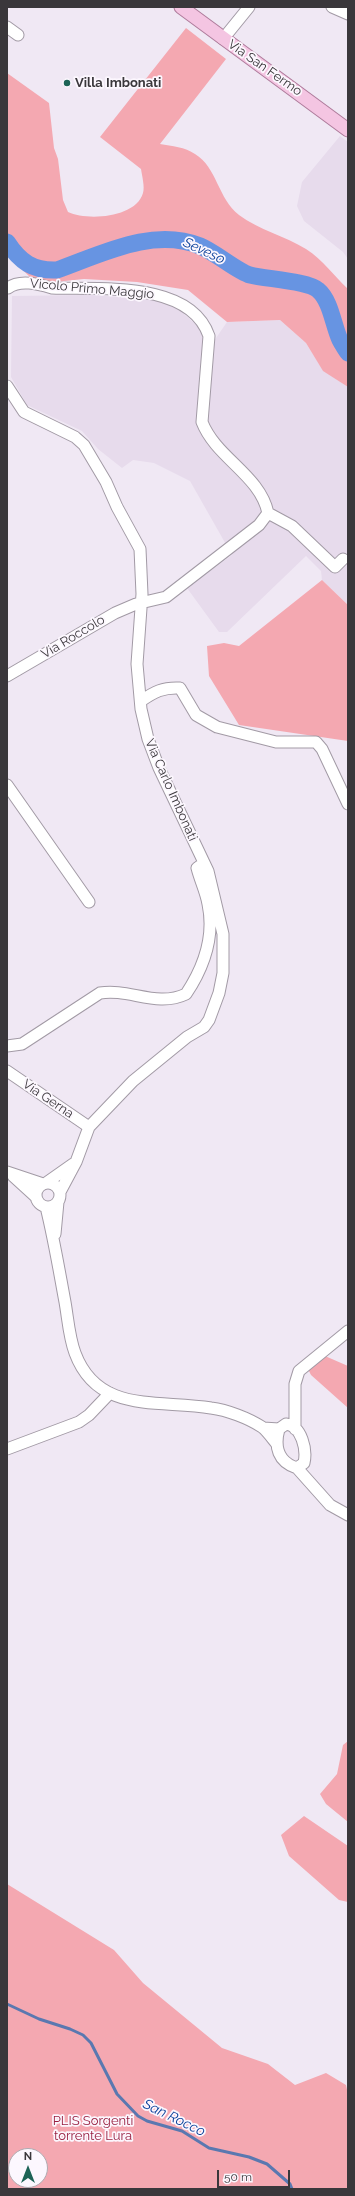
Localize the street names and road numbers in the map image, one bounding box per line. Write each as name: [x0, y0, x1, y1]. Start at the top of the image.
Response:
street label: Via San Fermo: [225, 37, 305, 99]
street label: Vicolo Primo Maggio: [29, 276, 155, 302]
street label: Via Roccolo: [38, 612, 108, 662]
street label: Via Carlo Imbonati: [142, 737, 200, 843]
street label: Via Gerna: [20, 1076, 76, 1122]

